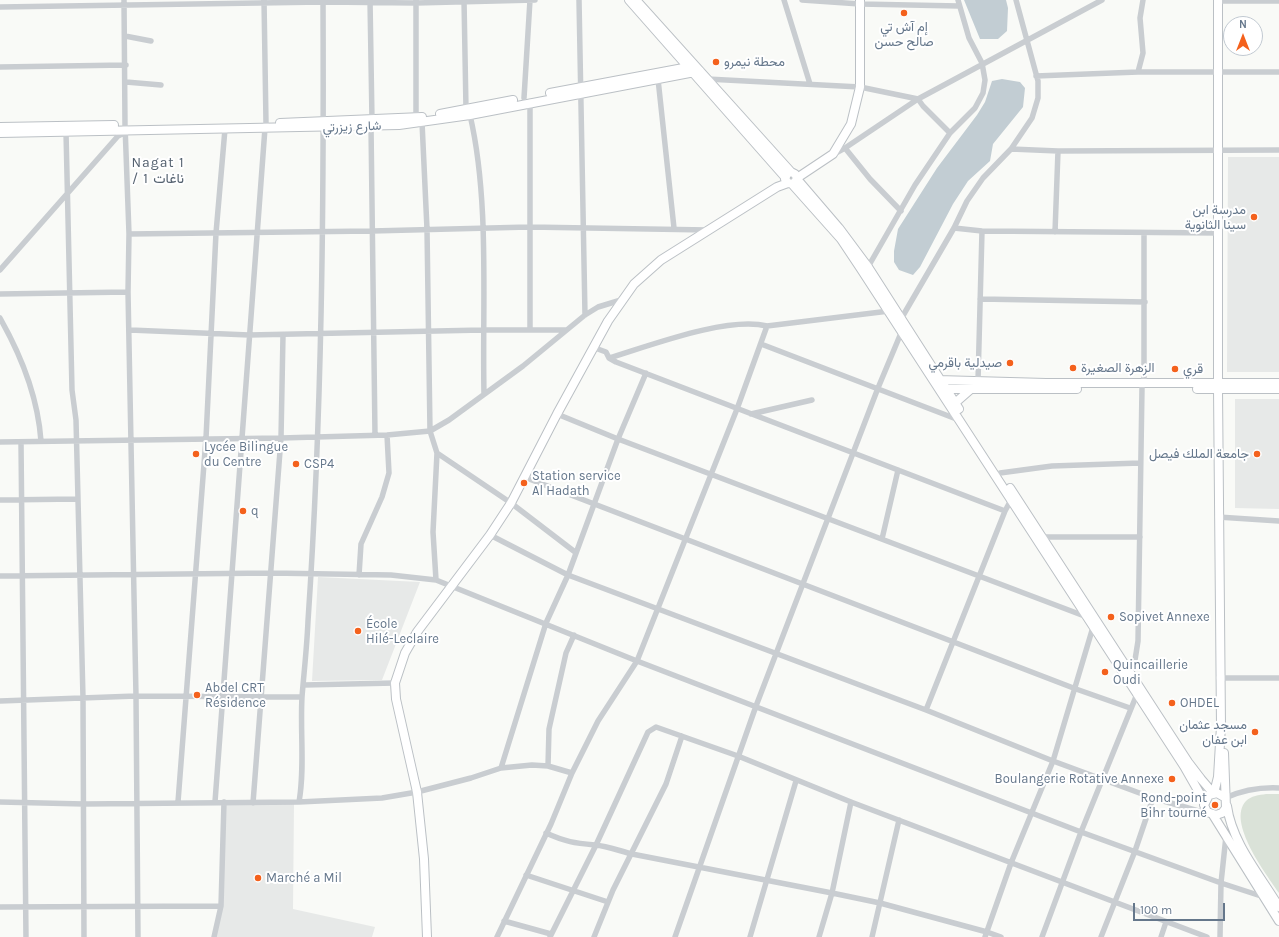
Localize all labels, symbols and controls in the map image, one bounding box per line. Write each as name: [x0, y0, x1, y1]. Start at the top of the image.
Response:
marker: إم آش تي صالح حسن: [899, 8, 909, 18]
north arrow: [1223, 16, 1263, 56]
text: N: [1239, 18, 1247, 31]
place label: إم آش تي صالح حسن: [874, 19, 934, 50]
place label: محطة نيمرو: [724, 54, 785, 70]
marker: محطة نيمرو: [711, 57, 721, 67]
street label: شارع زيزرتي: [322, 118, 382, 136]
district label: Nagat 1 / ناغات 1: [131, 155, 185, 188]
place label: مدرسة ابن سينا الثانوية: [1185, 202, 1246, 233]
marker: مدرسة ابن سينا الثانوية: [1249, 212, 1259, 222]
place label: صيدلية باقرمي: [928, 355, 1002, 371]
marker: صيدلية باقرمي: [1005, 358, 1015, 368]
place label: الزهرة الصغيرة: [1081, 360, 1155, 376]
place label: قري: [1183, 361, 1203, 377]
marker: الزهرة الصغيرة: [1068, 363, 1078, 373]
marker: قري: [1170, 364, 1180, 374]
place label: Lycée Bilingue du Centre: [204, 439, 288, 470]
place label: جامعة الملك فيصل: [1149, 446, 1249, 462]
marker: Lycée Bilingue du Centre: [191, 449, 201, 459]
marker: جامعة الملك فيصل: [1252, 449, 1262, 459]
place label: CSP4: [304, 456, 334, 472]
marker: CSP4: [291, 459, 301, 469]
place label: Station service Al Hadath: [532, 468, 621, 499]
marker: Station service Al Hadath: [519, 478, 529, 488]
place label: q: [251, 503, 259, 519]
marker: q: [238, 506, 248, 516]
place label: Sopivet Annexe: [1119, 609, 1210, 625]
marker: Sopivet Annexe: [1106, 612, 1116, 622]
place label: École Hilé-Leclaire: [366, 616, 439, 647]
marker: École Hilé-Leclaire: [353, 626, 363, 636]
place label: Quincaillerie Oudi: [1113, 657, 1188, 688]
marker: Quincaillerie Oudi: [1100, 667, 1110, 677]
place label: Abdel CRT Résidence: [205, 680, 266, 711]
marker: Abdel CRT Résidence: [192, 690, 202, 700]
place label: OHDEL: [1180, 695, 1219, 711]
marker: OHDEL: [1167, 698, 1177, 708]
place label: مسجد عثمان ابن عفان: [1179, 717, 1247, 748]
marker: مسجد عثمان ابن عفان: [1250, 727, 1260, 737]
place label: Boulangerie Rotative Annexe: [995, 771, 1164, 787]
marker: Boulangerie Rotative Annexe: [1167, 774, 1177, 784]
place label: Rond-point Bihr tourné: [1140, 790, 1207, 821]
marker: Rond-point Bihr tourné: [1210, 800, 1220, 810]
place label: Marché a Mil: [266, 870, 342, 886]
marker: Marché a Mil: [253, 873, 263, 883]
scale bar: [1135, 895, 1227, 921]
text: 100 m: [1140, 903, 1172, 917]

